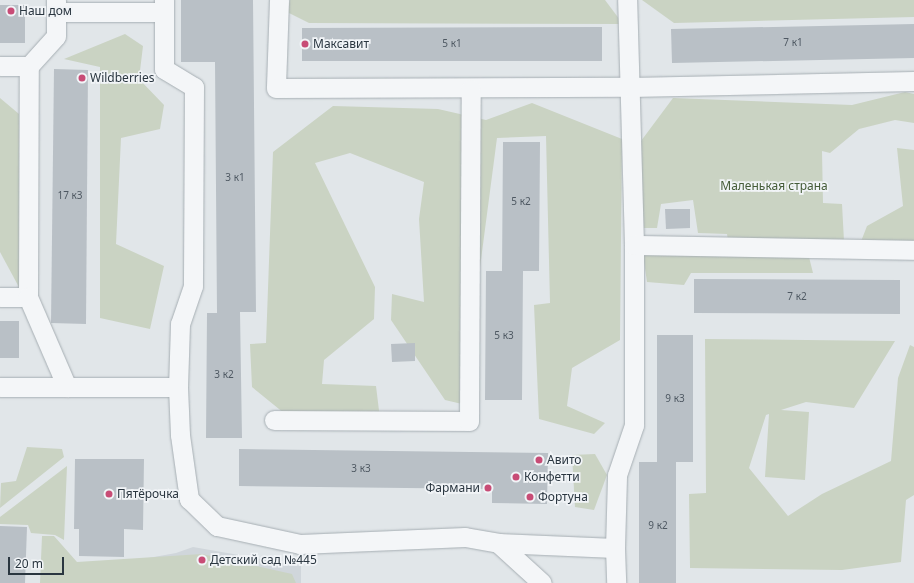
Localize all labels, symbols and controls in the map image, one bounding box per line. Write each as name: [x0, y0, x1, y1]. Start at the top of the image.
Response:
place label: Наш дом: [19, 4, 72, 18]
marker: Наш дом: [6, 6, 16, 16]
place label: Максавит: [313, 37, 369, 51]
house number: 7 к1: [783, 37, 803, 49]
house number: 5 к1: [442, 38, 462, 50]
marker: Максавит: [300, 39, 310, 49]
place label: Wildberries: [90, 71, 154, 85]
marker: Wildberries: [77, 73, 87, 83]
house number: 3 к1: [225, 172, 245, 184]
park label: Маленькая страна: [720, 179, 828, 193]
house number: 17 к3: [57, 190, 83, 202]
house number: 5 к2: [511, 196, 531, 208]
house number: 7 к2: [787, 291, 807, 303]
house number: 5 к3: [494, 330, 514, 342]
house number: 3 к2: [214, 369, 234, 381]
house number: 9 к3: [665, 393, 685, 405]
place label: Авито: [547, 453, 581, 467]
marker: Авито: [534, 455, 544, 465]
house number: 3 к3: [351, 463, 371, 475]
place label: Конфетти: [524, 470, 580, 484]
marker: Конфетти: [511, 472, 521, 482]
place label: Фармани: [426, 481, 480, 495]
marker: Фармани: [483, 483, 493, 493]
place label: Пятёрочка: [117, 487, 179, 501]
marker: Пятёрочка: [104, 489, 114, 499]
place label: Фортуна: [538, 490, 588, 504]
marker: Фортуна: [525, 492, 535, 502]
house number: 9 к2: [648, 520, 668, 532]
scale bar: [10, 549, 66, 575]
place label: Детский сад №445: [210, 553, 317, 567]
text: 20 m: [15, 555, 43, 572]
marker: Детский сад №445: [197, 555, 207, 565]

